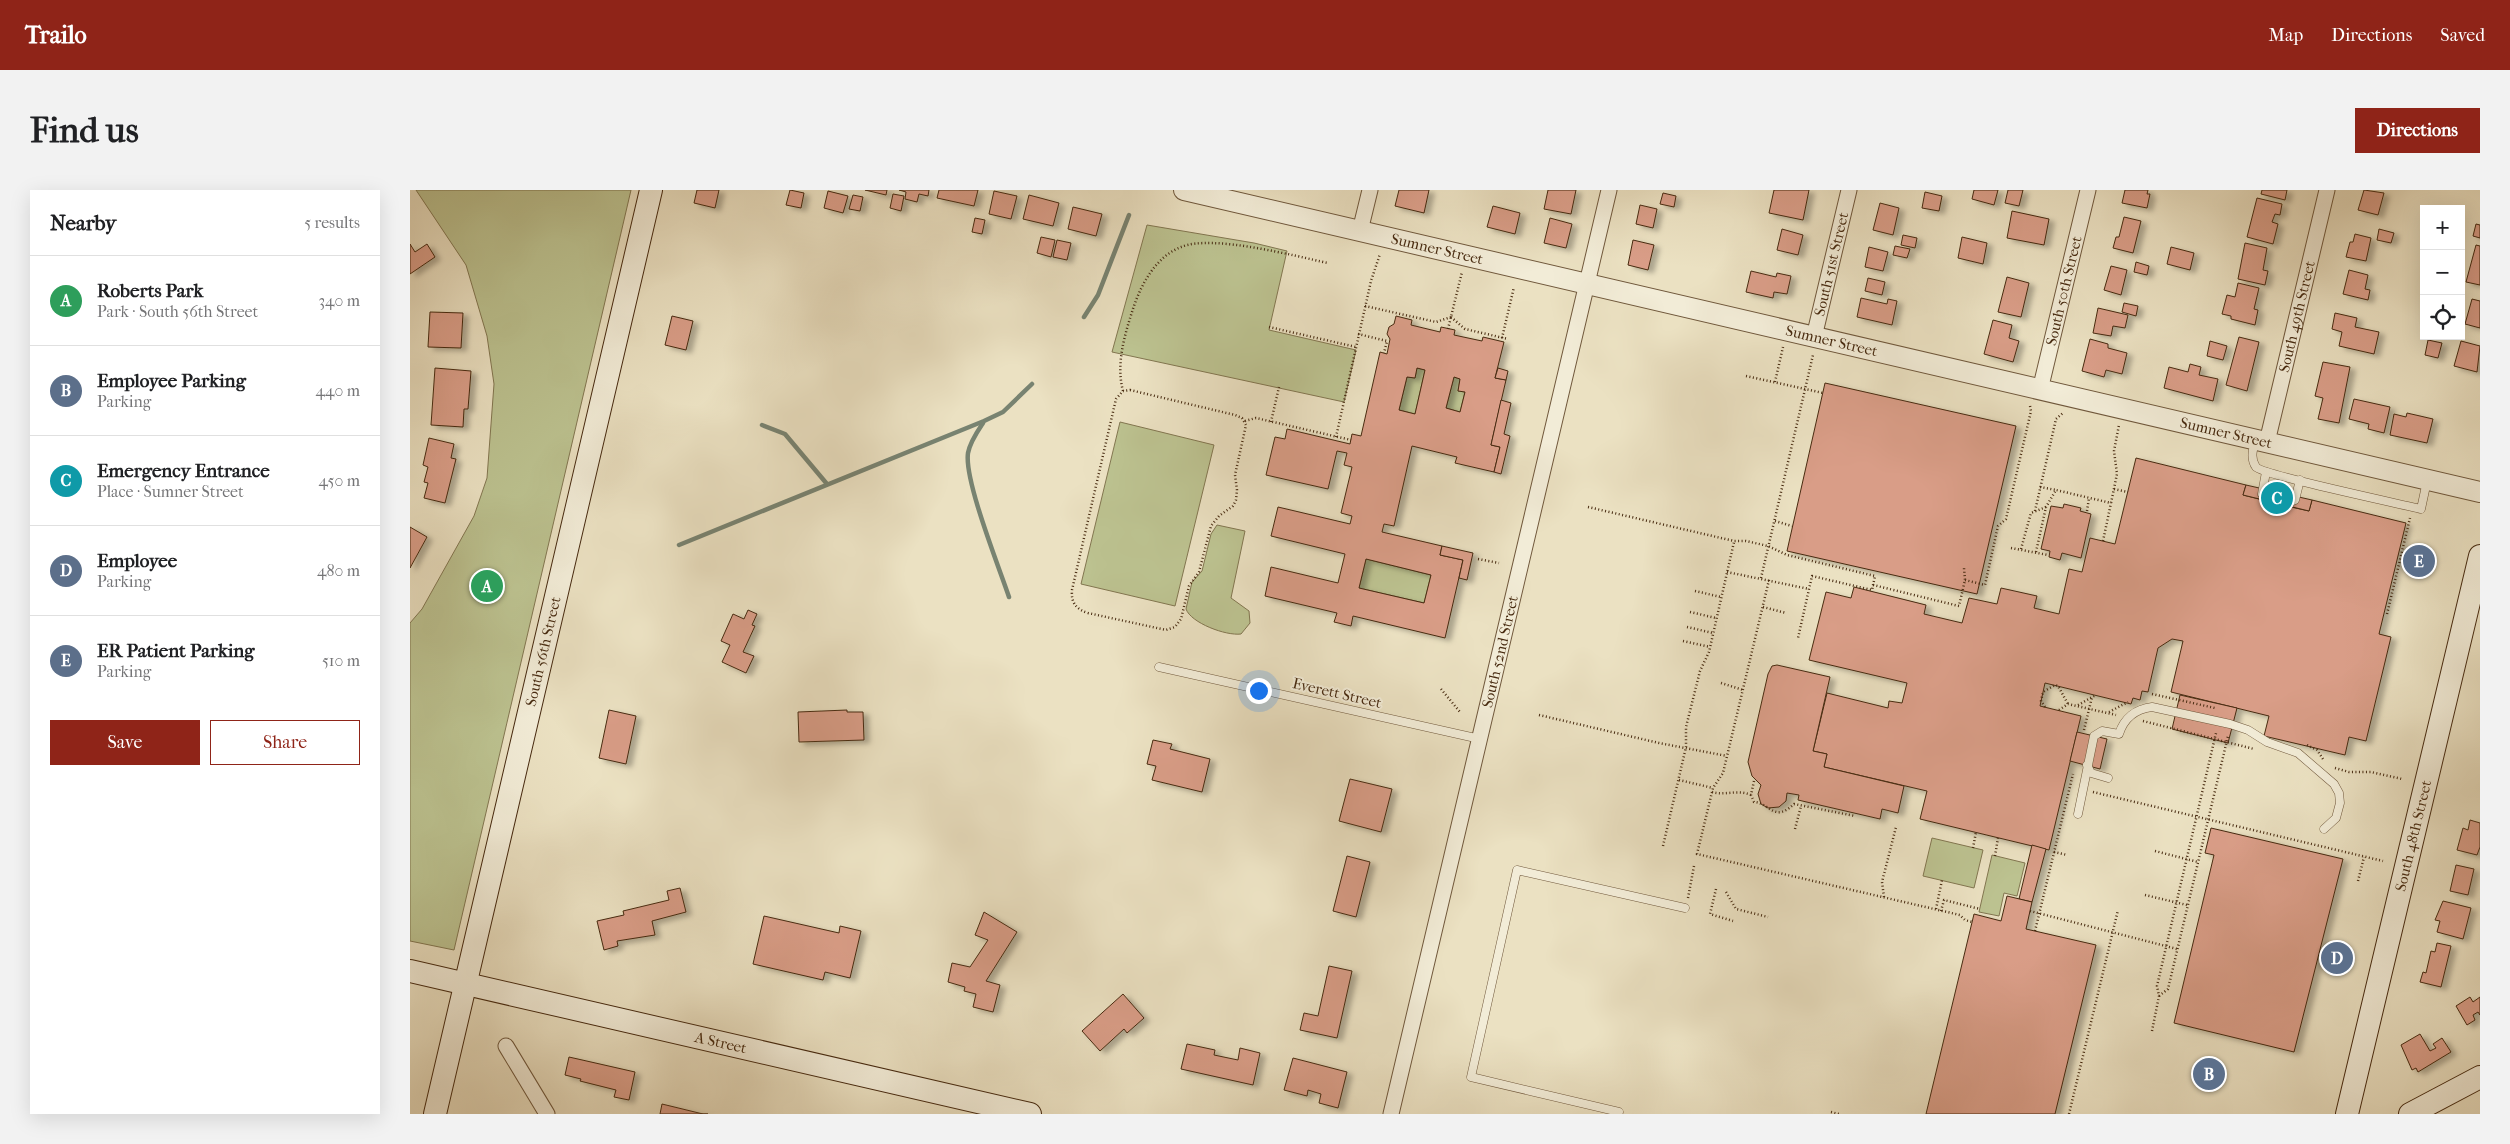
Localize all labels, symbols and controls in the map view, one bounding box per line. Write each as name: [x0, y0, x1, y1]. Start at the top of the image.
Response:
text: Trailo: [25, 21, 87, 49]
text: Map: [2269, 25, 2303, 46]
text: Directions: [2331, 25, 2412, 46]
text: Saved: [2440, 25, 2485, 46]
button: Directions: [2355, 108, 2480, 153]
text: Find us: [30, 110, 139, 151]
map controls: [2420, 205, 2465, 340]
button: +: [2420, 205, 2465, 250]
street label: South 51st Street: [1810, 210, 1853, 318]
text: Nearby: [50, 211, 116, 235]
text: 5 results: [304, 213, 360, 232]
street label: Sumner Street: [1389, 230, 1486, 269]
street label: South 50th Street: [2042, 234, 2086, 347]
button: −: [2420, 250, 2465, 295]
street label: South 49th Street: [2275, 258, 2319, 374]
text: Roberts Park: [97, 280, 203, 302]
text: A: [61, 291, 71, 310]
text: 340 m: [318, 291, 360, 310]
button: locate: [2420, 295, 2465, 340]
text: Park · South 56th Street: [97, 302, 258, 321]
street label: Sumner Street: [1784, 321, 1880, 360]
text: Employee Parking: [97, 370, 246, 392]
text: B: [61, 381, 71, 400]
text: 440 m: [315, 381, 360, 400]
text: Parking: [97, 392, 151, 411]
street label: Sumner Street: [2178, 413, 2275, 452]
text: Emergency Entrance: [97, 460, 270, 482]
text: C: [61, 471, 71, 490]
text: 450 m: [319, 471, 360, 490]
pin: C: [2261, 479, 2293, 517]
text: Place · Sumner Street: [97, 482, 244, 501]
pin: E: [2403, 542, 2435, 580]
text: Employee: [97, 550, 177, 572]
text: D: [60, 561, 72, 580]
text: 480 m: [317, 561, 360, 580]
pin: A: [471, 567, 503, 605]
text: Parking: [97, 572, 151, 591]
street label: South 52nd Street: [1478, 593, 1522, 710]
street label: South 56th Street: [522, 594, 565, 708]
text: ER Patient Parking: [97, 640, 254, 662]
text: E: [61, 651, 71, 670]
text: 510 m: [322, 651, 360, 670]
text: Parking: [97, 662, 151, 681]
street label: Everett Street: [1291, 674, 1384, 712]
your location: [1246, 678, 1272, 704]
button: Save: [50, 720, 200, 765]
button: Share: [210, 720, 360, 765]
street label: South 48th Street: [2391, 778, 2435, 893]
pin: D: [2321, 939, 2353, 977]
street label: A Street: [692, 1028, 749, 1058]
pin: B: [2193, 1055, 2225, 1093]

